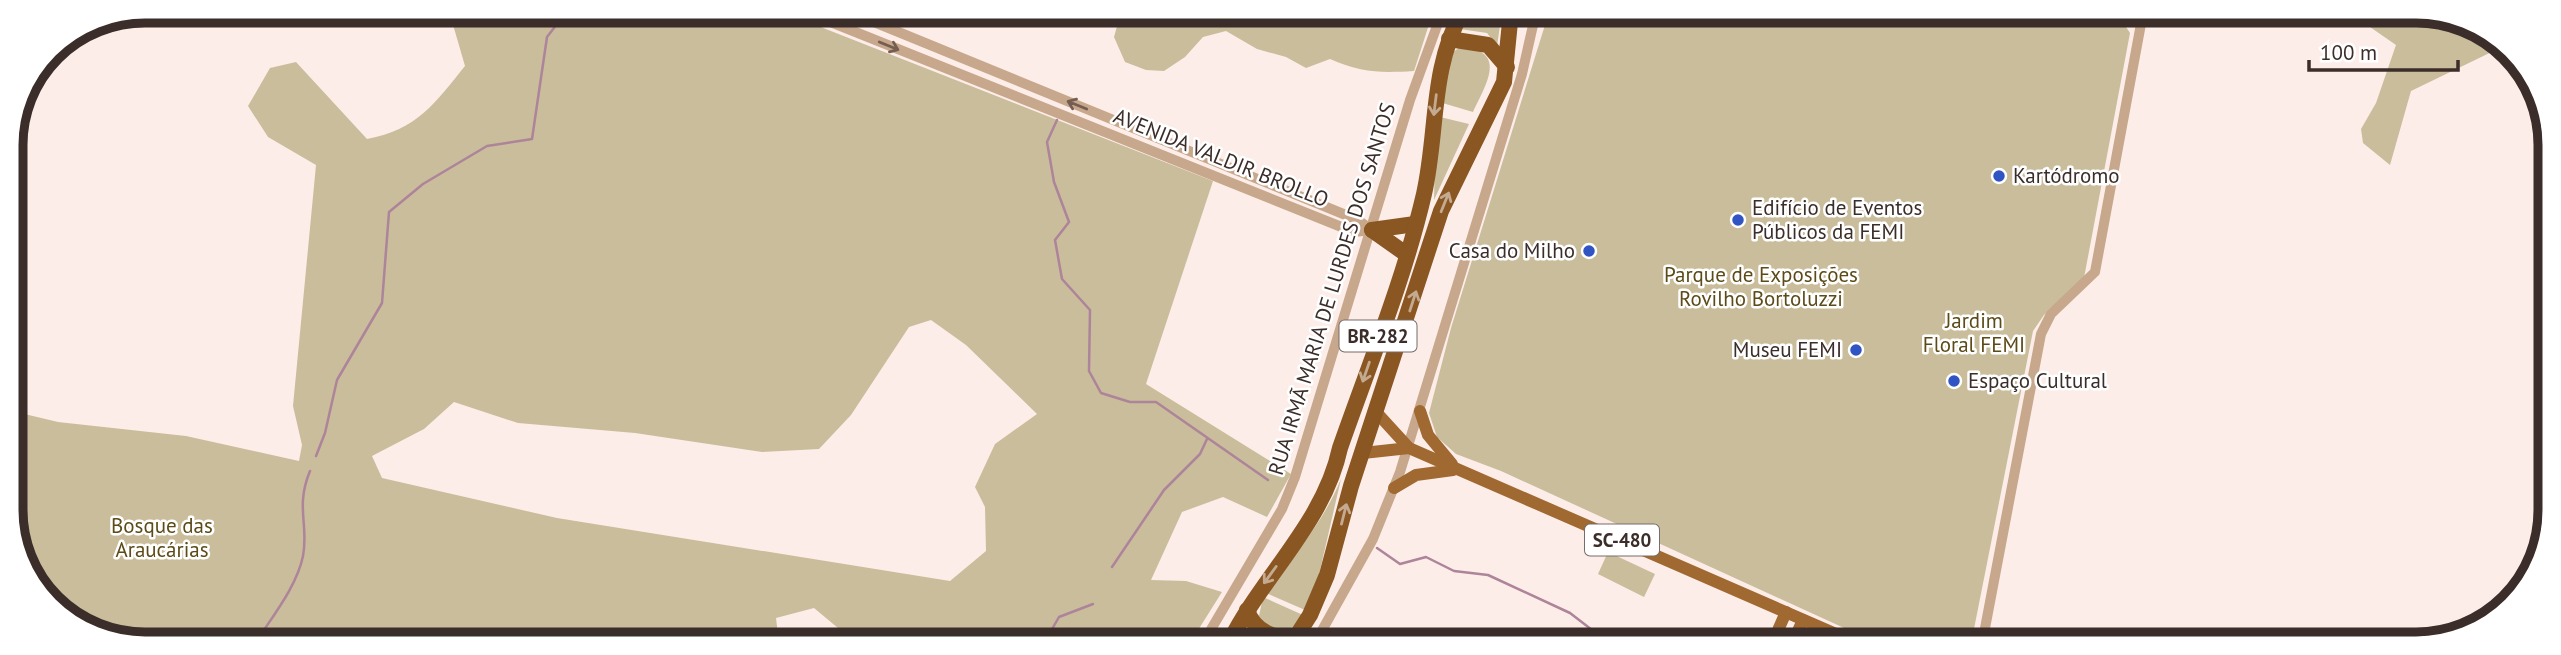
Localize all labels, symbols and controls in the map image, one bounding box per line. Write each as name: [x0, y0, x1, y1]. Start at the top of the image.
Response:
scale bar: [2309, 28, 2458, 72]
text: 100 m: [2320, 39, 2377, 66]
one-way arrow: [877, 40, 899, 53]
one-way arrow: [1428, 94, 1441, 116]
one-way arrow: [1067, 98, 1088, 111]
street label: RUA IRMÃ MARIA DE LURDES DOS SANTOS: [1262, 99, 1401, 478]
street label: AVENIDA VALDIR BROLLO: [1110, 102, 1333, 213]
place label: Kartódromo: [2013, 162, 2120, 189]
marker: Kartódromo: [1991, 168, 2007, 184]
one-way arrow: [1440, 192, 1453, 214]
place label: Edifício de Eventos Públicos da FEMI: [1752, 194, 1922, 245]
marker: Edifício de Eventos Públicos da FEMI: [1730, 212, 1746, 228]
place label: Casa do Milho: [1449, 237, 1575, 264]
marker: Casa do Milho: [1581, 243, 1597, 259]
park label: Parque de Exposições Rovilho Bortoluzzi: [1664, 261, 1858, 312]
one-way arrow: [1407, 290, 1420, 312]
park label: Jardim Floral FEMI: [1923, 307, 2025, 358]
road number: BR-282: [1340, 320, 1416, 352]
place label: Museu FEMI: [1733, 336, 1842, 363]
marker: Museu FEMI: [1848, 342, 1864, 358]
one-way arrow: [1359, 361, 1372, 383]
place label: Espaço Cultural: [1968, 367, 2107, 394]
marker: Espaço Cultural: [1946, 373, 1962, 389]
one-way arrow: [1338, 503, 1351, 526]
park label: Bosque das Araucárias: [111, 512, 213, 563]
road number: SC-480: [1585, 524, 1659, 555]
one-way arrow: [1262, 565, 1277, 584]

